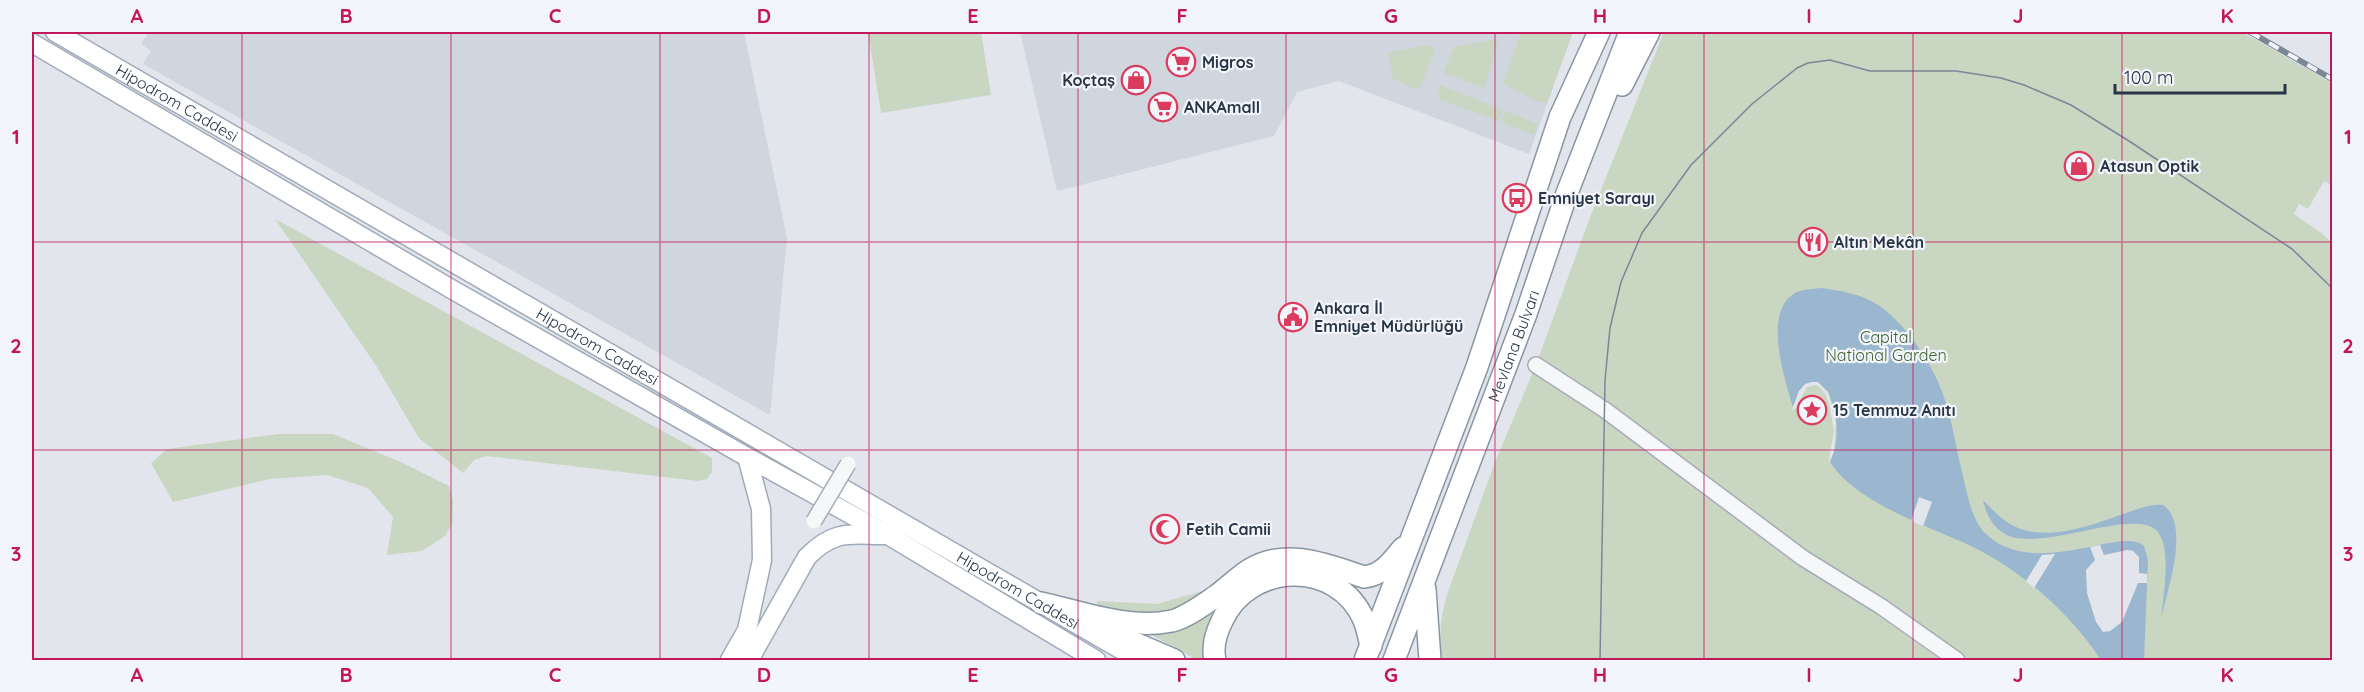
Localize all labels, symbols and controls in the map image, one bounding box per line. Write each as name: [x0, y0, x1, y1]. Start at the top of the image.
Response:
text: A: [131, 3, 144, 28]
text: B: [339, 3, 353, 28]
text: C: [549, 3, 562, 28]
text: D: [757, 3, 771, 28]
text: E: [967, 3, 979, 28]
text: F: [1176, 3, 1188, 28]
text: G: [1384, 3, 1398, 28]
text: H: [1593, 3, 1607, 28]
text: I: [1806, 3, 1812, 28]
text: J: [2012, 3, 2024, 28]
text: K: [2220, 3, 2234, 28]
supermarket icon: Migros: [1165, 46, 1197, 78]
place label: Migros: [1202, 52, 1254, 72]
scale bar: [2115, 57, 2284, 95]
street label: Hipodrom Caddesi: [112, 59, 242, 146]
shop icon: Koçtaş: [1120, 64, 1152, 96]
text: 100 m: [2124, 66, 2173, 89]
place label: Koçtaş: [1062, 70, 1115, 90]
supermarket icon: ANKAmall: [1147, 91, 1179, 123]
place label: ANKAmall: [1184, 97, 1260, 117]
text: 1: [12, 124, 20, 149]
text: 1: [2344, 124, 2352, 149]
shop icon: Atasun Optik: [2063, 150, 2095, 182]
place label: Atasun Optik: [2100, 156, 2199, 176]
bus stop icon: Emniyet Sarayı: [1501, 182, 1533, 214]
place label: Emniyet Sarayı: [1538, 188, 1655, 208]
restaurant icon: Altın Mekân: [1797, 226, 1829, 258]
place label: Altın Mekân: [1834, 232, 1924, 252]
street label: Mevlana Bulvarı: [1483, 287, 1543, 405]
place label: Ankara İl Emniyet Müdürlüğü: [1314, 298, 1463, 336]
public building icon: Ankara İl Emniyet Müdürlüğü: [1277, 301, 1309, 333]
street label: Hipodrom Caddesi: [533, 303, 662, 390]
park label: Capital National Garden: [1825, 327, 1947, 365]
text: 2: [10, 333, 22, 358]
text: 2: [2342, 333, 2354, 358]
place icon: 15 Temmuz Anıtı: [1796, 394, 1828, 426]
place label: 15 Temmuz Anıtı: [1833, 400, 1955, 420]
mosque icon: Fetih Camii: [1149, 513, 1181, 545]
place label: Fetih Camii: [1186, 519, 1271, 539]
text: 3: [11, 541, 21, 566]
text: 3: [2343, 541, 2353, 566]
street label: Hipodrom Caddesi: [953, 547, 1083, 633]
text: A: [131, 662, 144, 687]
text: B: [339, 662, 353, 687]
text: C: [549, 662, 562, 687]
text: D: [757, 662, 771, 687]
text: E: [967, 662, 979, 687]
text: F: [1176, 662, 1188, 687]
text: G: [1384, 662, 1398, 687]
text: H: [1593, 662, 1607, 687]
text: I: [1806, 662, 1812, 687]
text: J: [2012, 662, 2024, 687]
text: K: [2220, 662, 2234, 687]

